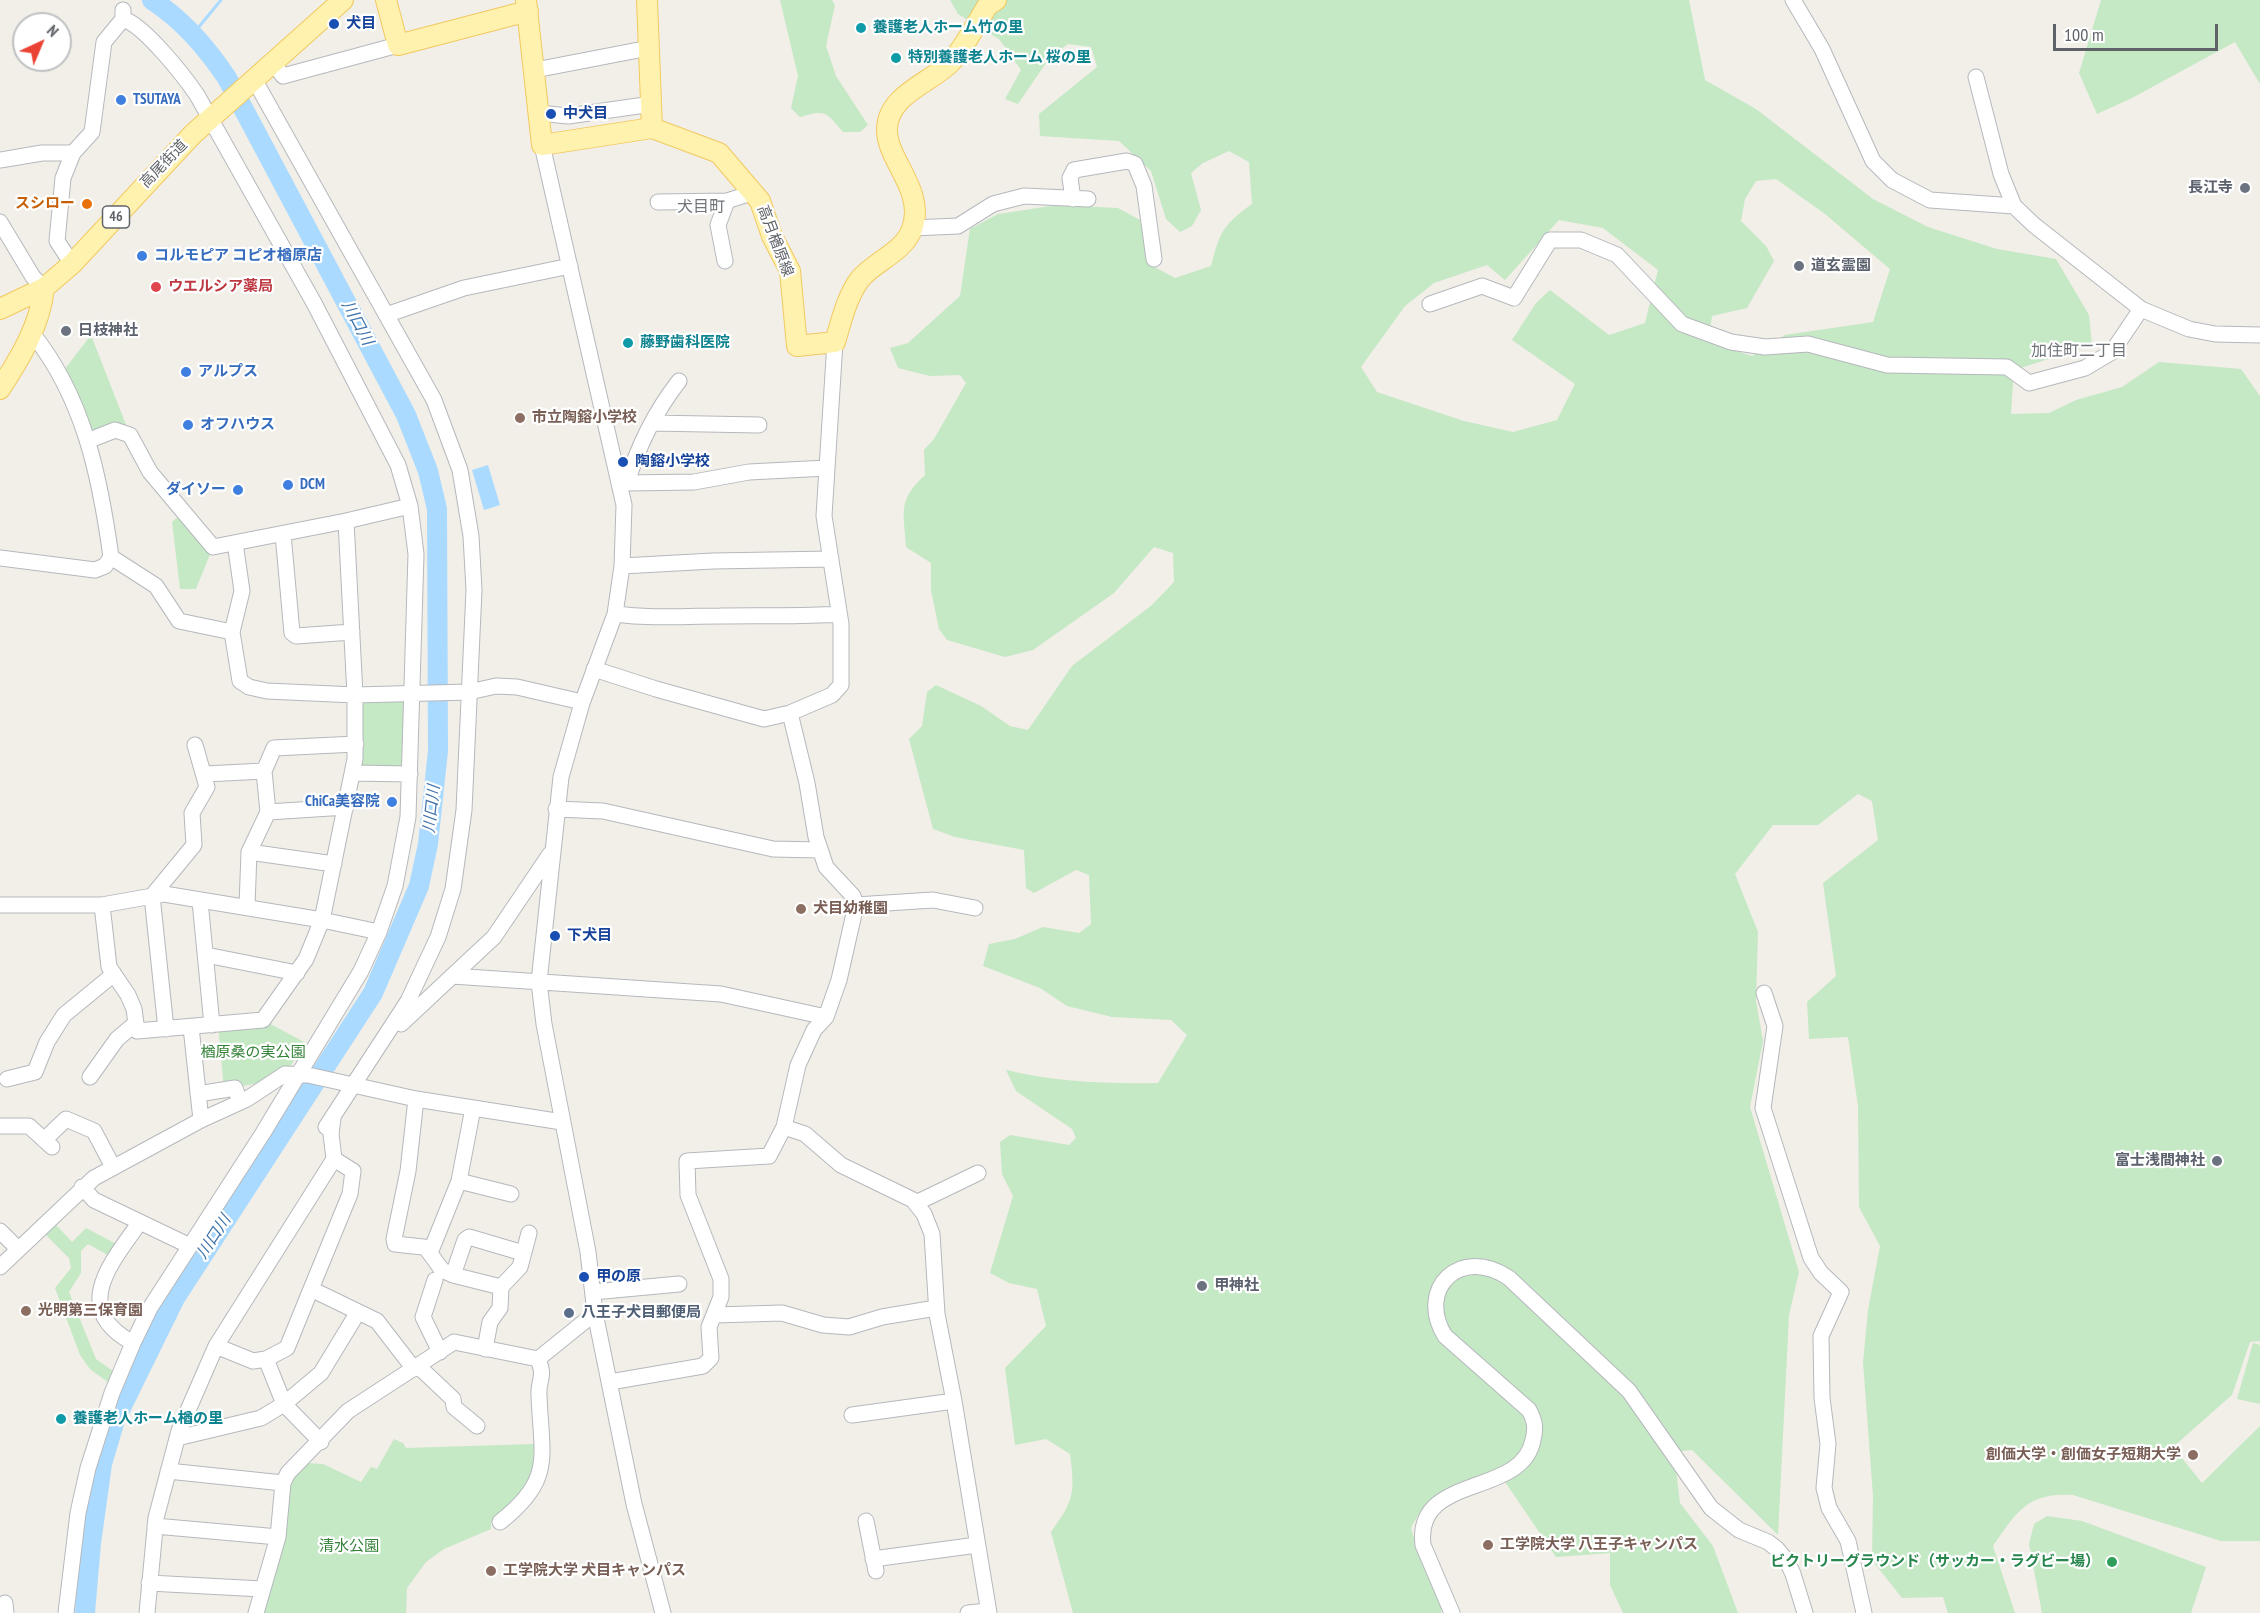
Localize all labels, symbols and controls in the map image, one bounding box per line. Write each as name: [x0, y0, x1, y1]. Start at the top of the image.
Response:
north arrow: [12, 12, 72, 72]
scale bar: [2056, 12, 2221, 50]
place label: 犬目: [346, 15, 376, 33]
marker: 犬目: [327, 17, 341, 31]
place label: 養護老人ホーム竹の里: [873, 19, 1023, 37]
text: N: [43, 20, 63, 41]
marker: 養護老人ホーム竹の里: [854, 21, 868, 35]
text: 100 m: [2064, 23, 2104, 46]
place label: 特別養護老人ホーム 桜の里: [908, 49, 1091, 67]
marker: 特別養護老人ホーム 桜の里: [889, 51, 903, 65]
place label: TSUTAYA: [133, 91, 181, 109]
marker: TSUTAYA: [114, 93, 128, 107]
place label: 中犬目: [563, 105, 608, 123]
marker: 中犬目: [544, 107, 558, 121]
street label: 高尾街道: [137, 136, 191, 192]
place label: 長江寺: [2188, 179, 2233, 197]
marker: 長江寺: [2238, 181, 2252, 195]
place label: スシロー: [15, 195, 75, 213]
marker: スシロー: [80, 197, 94, 211]
district label: 犬目町: [677, 197, 725, 217]
street label: 高月楢原線: [753, 203, 797, 279]
road number: 46: [102, 206, 130, 228]
place label: コルモピア コピオ楢原店: [154, 247, 322, 265]
marker: コルモピア コピオ楢原店: [135, 249, 149, 263]
place label: 道玄霊園: [1811, 257, 1871, 275]
marker: 道玄霊園: [1792, 259, 1806, 273]
place label: ウエルシア薬局: [168, 278, 273, 296]
marker: ウエルシア薬局: [149, 280, 163, 294]
water label: 川口川: [337, 297, 377, 349]
place label: 日枝神社: [78, 322, 138, 340]
marker: 日枝神社: [59, 324, 73, 338]
place label: 藤野歯科医院: [640, 334, 730, 352]
marker: 藤野歯科医院: [621, 336, 635, 350]
district label: 加住町二丁目: [2031, 341, 2127, 361]
place label: アルプス: [198, 363, 258, 381]
marker: アルプス: [179, 365, 193, 379]
place label: 市立陶鎔小学校: [532, 409, 637, 427]
marker: 市立陶鎔小学校: [513, 411, 527, 425]
place label: オフハウス: [200, 416, 275, 434]
marker: オフハウス: [181, 418, 195, 432]
place label: 陶鎔小学校: [635, 453, 710, 471]
marker: 陶鎔小学校: [616, 455, 630, 469]
place label: DCM: [300, 476, 325, 494]
marker: DCM: [281, 478, 295, 492]
place label: ダイソー: [166, 481, 226, 499]
marker: ダイソー: [231, 483, 245, 497]
water label: 川口川: [420, 784, 444, 834]
place label: ChiCa美容院: [305, 793, 380, 811]
marker: ChiCa美容院: [385, 795, 399, 809]
place label: 犬目幼稚園: [813, 900, 888, 918]
marker: 犬目幼稚園: [794, 902, 808, 916]
place label: 下犬目: [567, 927, 612, 945]
marker: 下犬目: [548, 929, 562, 943]
park label: 楢原桑の実公園: [201, 1044, 305, 1062]
place label: 富士浅間神社: [2115, 1152, 2205, 1170]
marker: 富士浅間神社: [2210, 1154, 2224, 1168]
water label: 川口川: [193, 1212, 235, 1262]
place label: 甲の原: [596, 1268, 641, 1286]
marker: 甲の原: [577, 1270, 591, 1284]
place label: 甲神社: [1214, 1277, 1259, 1295]
marker: 甲神社: [1195, 1279, 1209, 1293]
place label: 光明第三保育園: [38, 1302, 143, 1320]
marker: 光明第三保育園: [19, 1304, 33, 1318]
place label: 八王子犬目郵便局: [581, 1304, 701, 1322]
marker: 八王子犬目郵便局: [562, 1306, 576, 1320]
place label: 養護老人ホーム楢の里: [73, 1410, 223, 1428]
marker: 養護老人ホーム楢の里: [54, 1412, 68, 1426]
place label: 創価大学・創価女子短期大学: [1986, 1446, 2181, 1464]
marker: 創価大学・創価女子短期大学: [2186, 1448, 2200, 1462]
place label: 工学院大学 八王子キャンパス: [1500, 1536, 1698, 1554]
park label: 清水公園: [319, 1538, 379, 1556]
marker: 工学院大学 八王子キャンパス: [1481, 1538, 1495, 1552]
place label: ビクトリーグラウンド（サッカー・ラグビー場）: [1770, 1553, 2100, 1571]
marker: ビクトリーグラウンド（サッカー・ラグビー場）: [2105, 1555, 2119, 1569]
place label: 工学院大学 犬目キャンパス: [503, 1562, 686, 1580]
marker: 工学院大学 犬目キャンパス: [484, 1564, 498, 1578]

